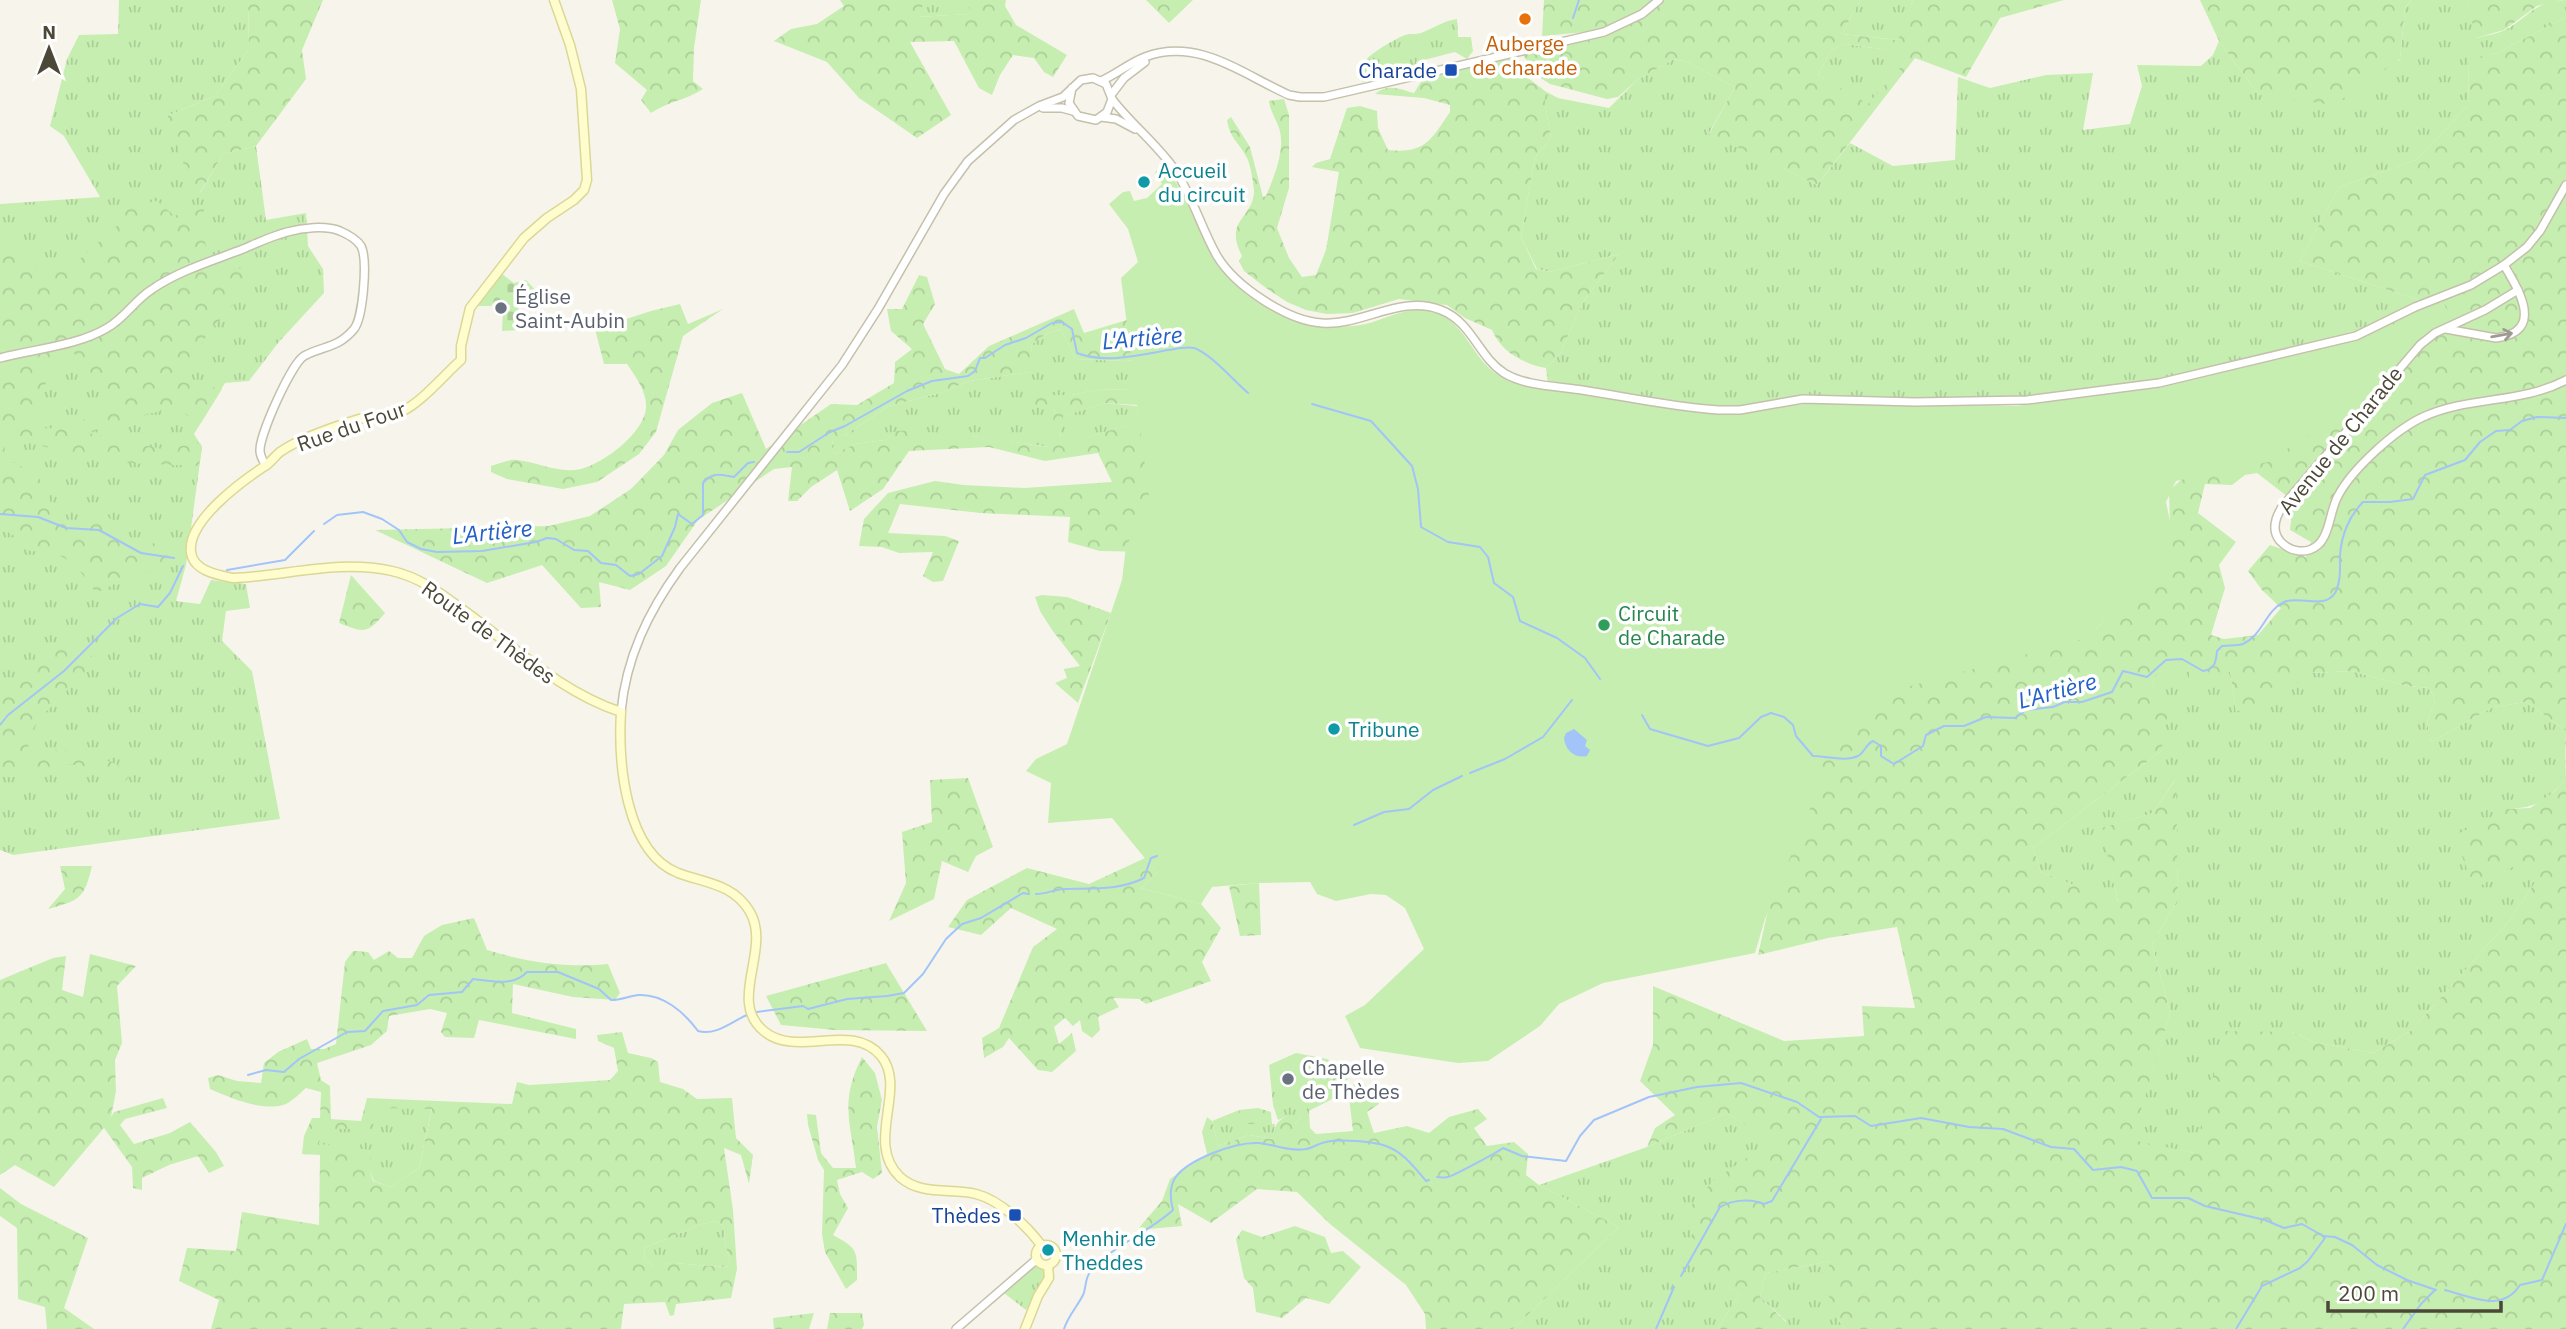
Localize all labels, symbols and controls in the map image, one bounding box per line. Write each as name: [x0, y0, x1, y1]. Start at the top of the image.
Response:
marker: Auberge de charade: [1517, 11, 1533, 27]
north arrow: [14, 14, 84, 84]
text: N: [42, 20, 56, 44]
place label: Auberge de charade: [1473, 29, 1577, 81]
place label: Charade: [1358, 56, 1437, 84]
marker: Charade: [1443, 62, 1459, 78]
place label: Accueil du circuit: [1158, 156, 1246, 208]
marker: Accueil du circuit: [1136, 174, 1152, 190]
place label: Église Saint-Aubin: [515, 282, 625, 334]
marker: Église Saint-Aubin: [493, 300, 509, 316]
water label: L'Artière: [1101, 319, 1184, 355]
one-way arrow: [2490, 328, 2513, 341]
street label: Avenue de Charade: [2272, 360, 2408, 520]
street label: Rue du Four: [293, 394, 410, 458]
water label: L'Artière: [450, 512, 534, 550]
street label: Route de Thèdes: [417, 574, 561, 690]
place label: Circuit de Charade: [1618, 599, 1725, 651]
marker: Circuit de Charade: [1596, 617, 1612, 633]
water label: L'Artière: [2014, 665, 2100, 715]
place label: Tribune: [1348, 715, 1420, 743]
marker: Tribune: [1326, 721, 1342, 737]
place label: Chapelle de Thèdes: [1302, 1053, 1400, 1105]
marker: Chapelle de Thèdes: [1280, 1071, 1296, 1087]
place label: Thèdes: [932, 1201, 1001, 1229]
marker: Thèdes: [1007, 1207, 1023, 1223]
place label: Menhir de Theddes: [1062, 1224, 1156, 1276]
marker: Menhir de Theddes: [1040, 1242, 1056, 1258]
scale bar: [2328, 1270, 2501, 1314]
text: 200 m: [2338, 1279, 2399, 1307]

